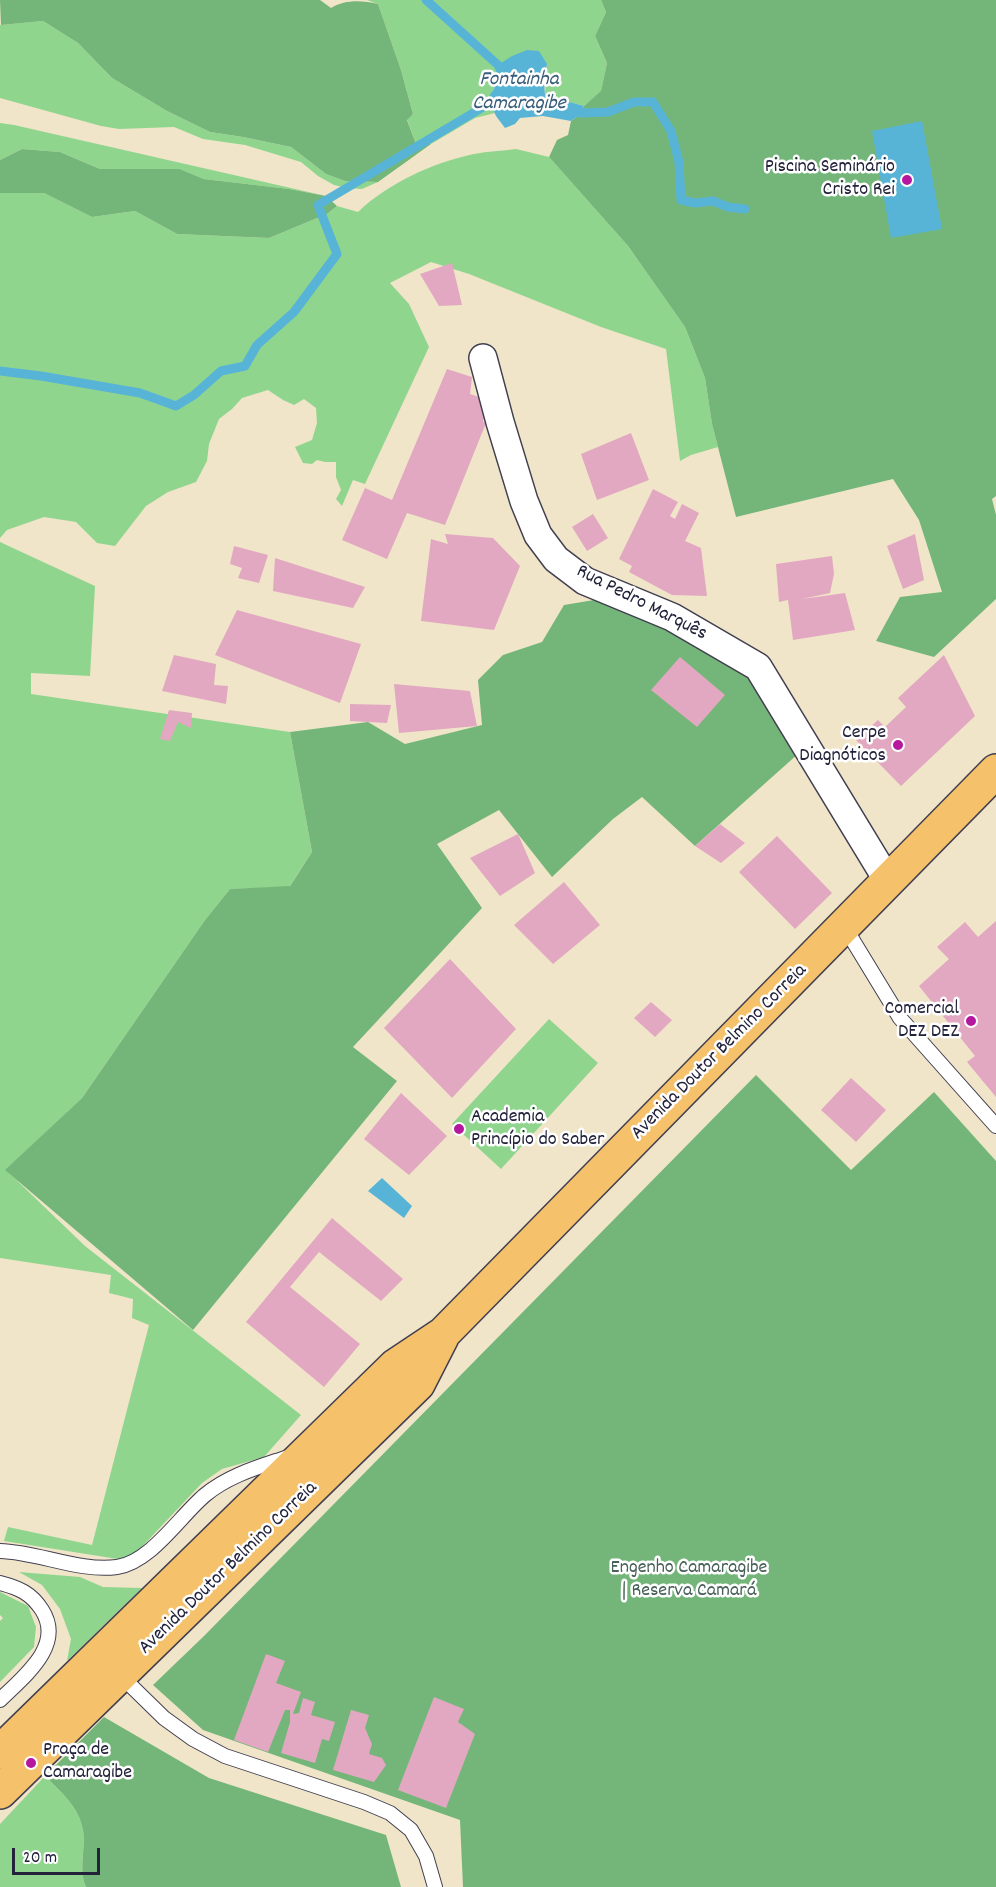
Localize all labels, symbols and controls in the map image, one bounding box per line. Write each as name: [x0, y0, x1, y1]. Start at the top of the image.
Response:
water label: Fontainha Camaragibe: [472, 68, 566, 118]
place label: Piscina Seminário Cristo Rei: [765, 156, 895, 203]
marker: Piscina Seminário Cristo Rei: [900, 173, 914, 187]
street label: Rua Pedro Marquês: [572, 561, 710, 647]
place label: Cerpe Diagnóticos: [799, 722, 886, 769]
marker: Cerpe Diagnóticos: [891, 738, 905, 752]
street label: Avenida Doutor Belmino Correia: [627, 960, 813, 1146]
place label: Comercial DEZ DEZ: [884, 998, 959, 1045]
marker: Comercial DEZ DEZ: [964, 1014, 978, 1028]
place label: Academia Princípio do Saber: [471, 1106, 604, 1153]
marker: Academia Princípio do Saber: [452, 1122, 466, 1136]
street label: Avenida Doutor Belmino Correia: [135, 1477, 323, 1661]
park label: Engenho Camaragibe | Reserva Camará: [611, 1557, 767, 1604]
place label: Praça de Camaragibe: [43, 1739, 132, 1786]
marker: Praça de Camaragibe: [24, 1756, 38, 1770]
scale bar: [15, 1836, 104, 1874]
text: 20 m: [23, 1846, 57, 1871]

